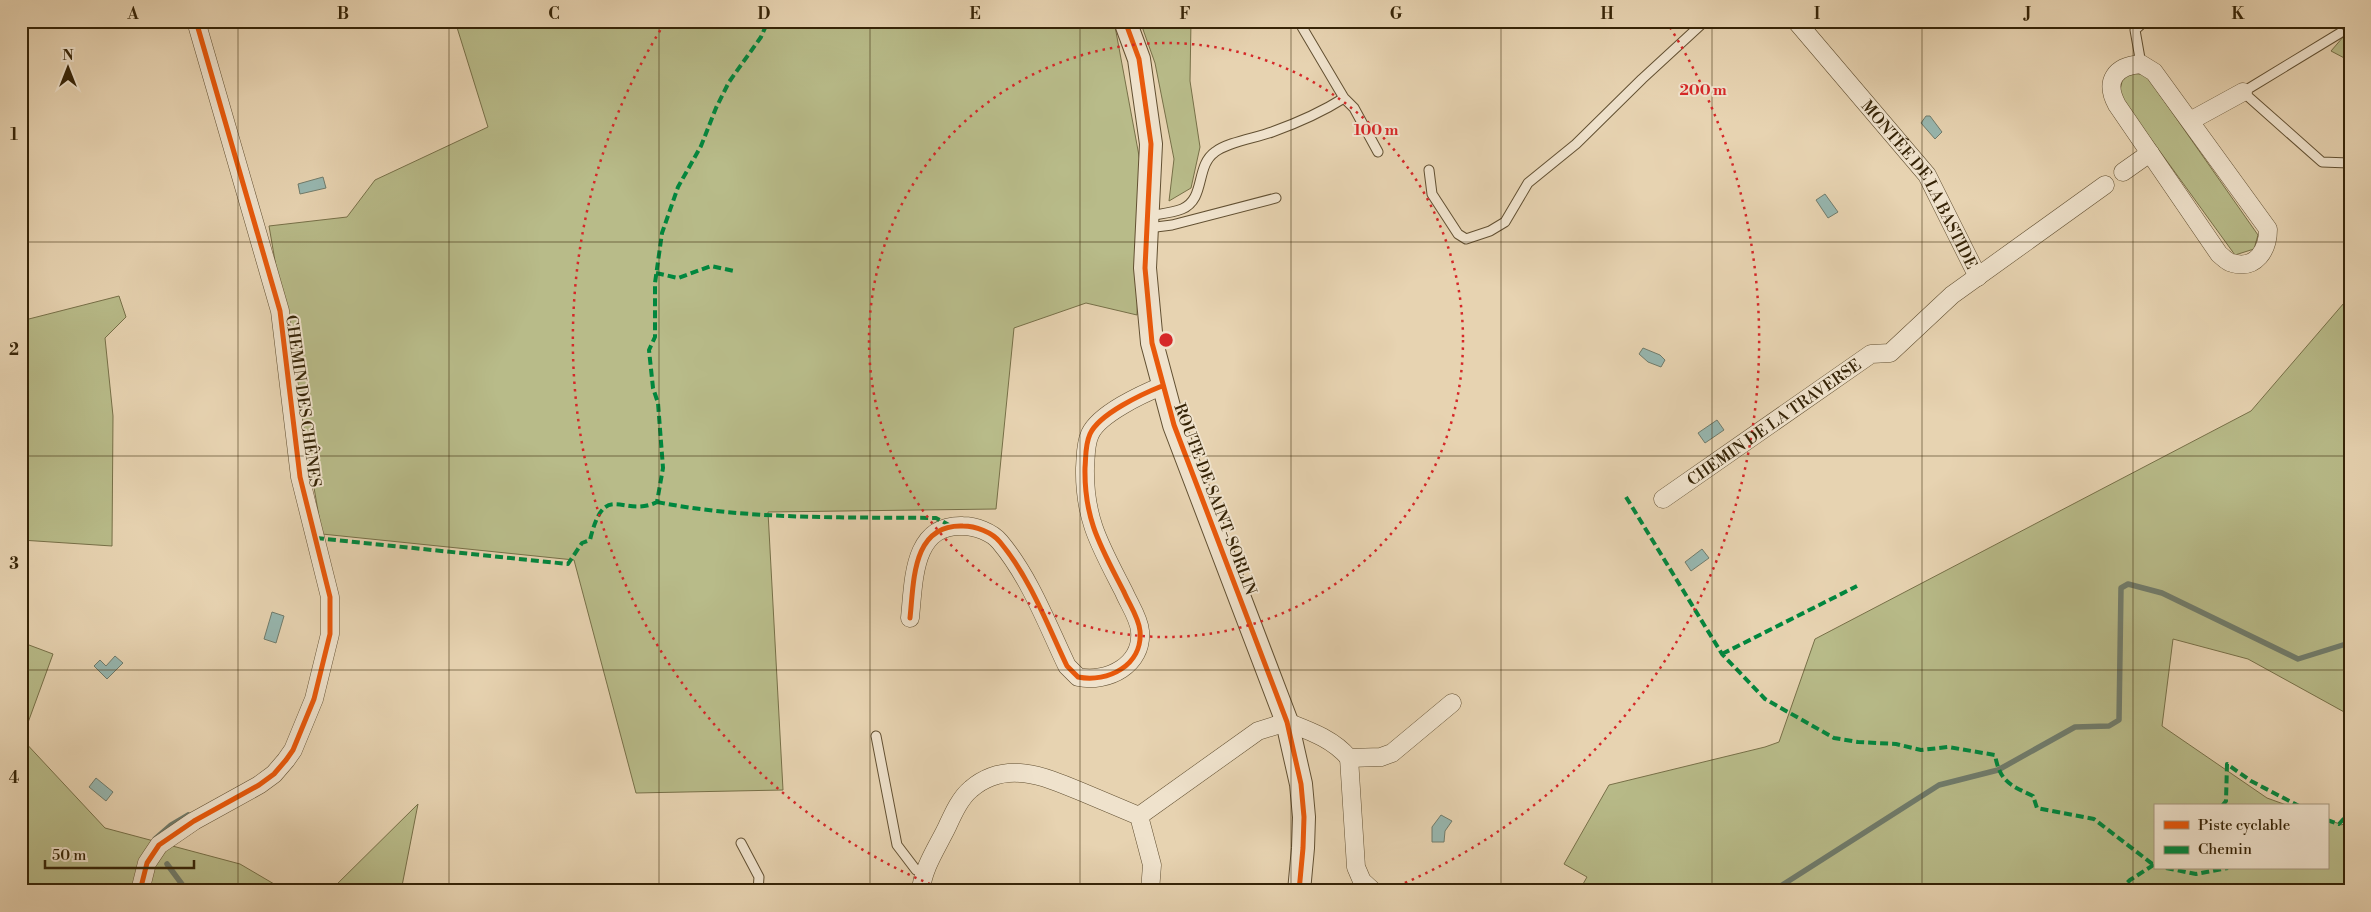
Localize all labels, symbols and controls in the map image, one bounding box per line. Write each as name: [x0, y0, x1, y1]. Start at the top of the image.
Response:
text: A: [126, 4, 139, 24]
text: B: [337, 4, 349, 24]
text: C: [548, 4, 560, 24]
text: D: [758, 4, 771, 24]
text: E: [969, 4, 981, 24]
text: F: [1179, 4, 1191, 24]
text: G: [1390, 4, 1403, 24]
text: H: [1600, 4, 1614, 24]
text: I: [1814, 4, 1820, 24]
text: J: [2023, 4, 2031, 24]
text: K: [2232, 4, 2246, 24]
north arrow: [42, 42, 92, 92]
text: N: [62, 47, 74, 65]
text: 200 m: [1679, 81, 1727, 100]
street label: MONTÉE DE LA BASTIDE: [1857, 96, 1981, 272]
text: 100 m: [1354, 121, 1399, 140]
text: 1: [10, 125, 18, 145]
street label: CHEMIN DES CHÊNES: [281, 313, 327, 489]
centre of rings: [1157, 331, 1175, 349]
text: 2: [9, 340, 19, 360]
street label: CHEMIN DE LA TRAVERSE: [1683, 355, 1865, 490]
street label: ROUTE DE SAINT-SORLIN: [1169, 401, 1261, 598]
text: 3: [9, 554, 19, 574]
text: 4: [9, 768, 20, 788]
legend: [2154, 804, 2328, 870]
text: Piste cyclable: [2198, 816, 2290, 835]
scale bar: [45, 837, 194, 869]
text: Chemin: [2198, 840, 2252, 859]
text: 50 m: [52, 846, 86, 865]

